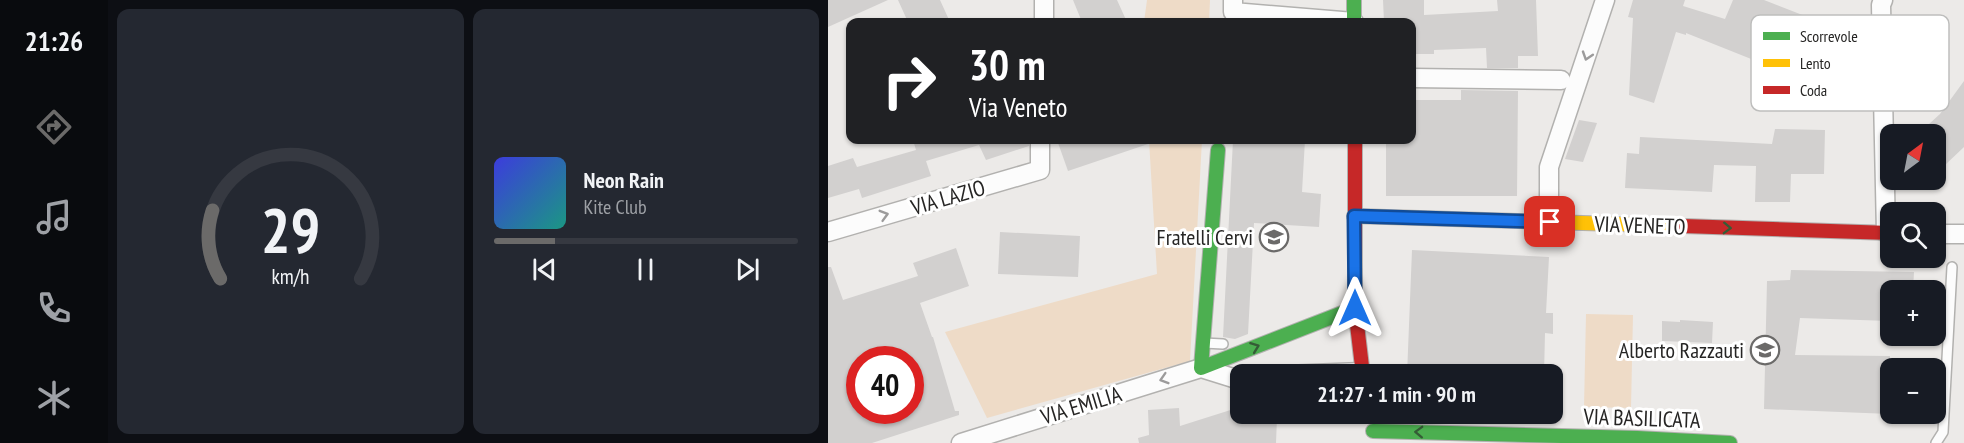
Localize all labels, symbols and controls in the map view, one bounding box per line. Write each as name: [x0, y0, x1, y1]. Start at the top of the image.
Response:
legend: [1751, 15, 1949, 111]
text: 21:26: [25, 24, 83, 58]
text: Scorrevole: [1800, 26, 1858, 46]
text: 30 m: [969, 37, 1046, 92]
icon: right: [870, 42, 948, 120]
one-way arrow: [1582, 50, 1594, 61]
text: Lento: [1800, 53, 1831, 73]
text: Coda: [1800, 80, 1827, 100]
text: Via Veneto: [969, 90, 1067, 124]
icon: directions: [33, 106, 75, 148]
north arrow: [1880, 124, 1946, 190]
map controls: [1880, 124, 1946, 424]
text: Neon Rain: [584, 166, 664, 194]
street label: VIA LAZIO: [907, 173, 988, 221]
text: 29: [260, 189, 320, 270]
text: Kite Club: [584, 194, 647, 220]
icon: music: [33, 196, 75, 238]
pin: [1524, 196, 1575, 247]
button: search: [1880, 202, 1946, 268]
icon: arrive: [1533, 205, 1566, 238]
street label: VIA VENETO: [1593, 209, 1686, 241]
one-way arrow: [878, 210, 889, 222]
school or university icon: Fratelli Cervi: [1258, 221, 1290, 253]
one-way arrow: [1723, 222, 1732, 235]
place label: Fratelli Cervi: [1157, 223, 1253, 251]
icon: previous: [528, 253, 561, 286]
icon: pause: [629, 253, 662, 286]
icon: next: [731, 253, 764, 286]
text: km/h: [271, 262, 309, 290]
position arrow: [1323, 276, 1387, 340]
button: +: [1880, 280, 1946, 346]
icon: phone: [33, 287, 75, 329]
school or university icon: Alberto Razzauti: [1749, 334, 1781, 366]
place label: Alberto Razzauti: [1619, 336, 1744, 364]
one-way arrow: [1249, 342, 1260, 354]
speed limit sign: 40: [846, 346, 924, 424]
button: −: [1880, 358, 1946, 424]
one-way arrow: [1159, 372, 1170, 384]
icon: climate: [33, 377, 75, 419]
street label: VIA EMILIA: [1036, 379, 1125, 431]
text: 21:27 · 1 min · 90 m: [1317, 380, 1476, 408]
street label: VIA BASILICATA: [1582, 402, 1702, 434]
one-way arrow: [1415, 426, 1424, 438]

